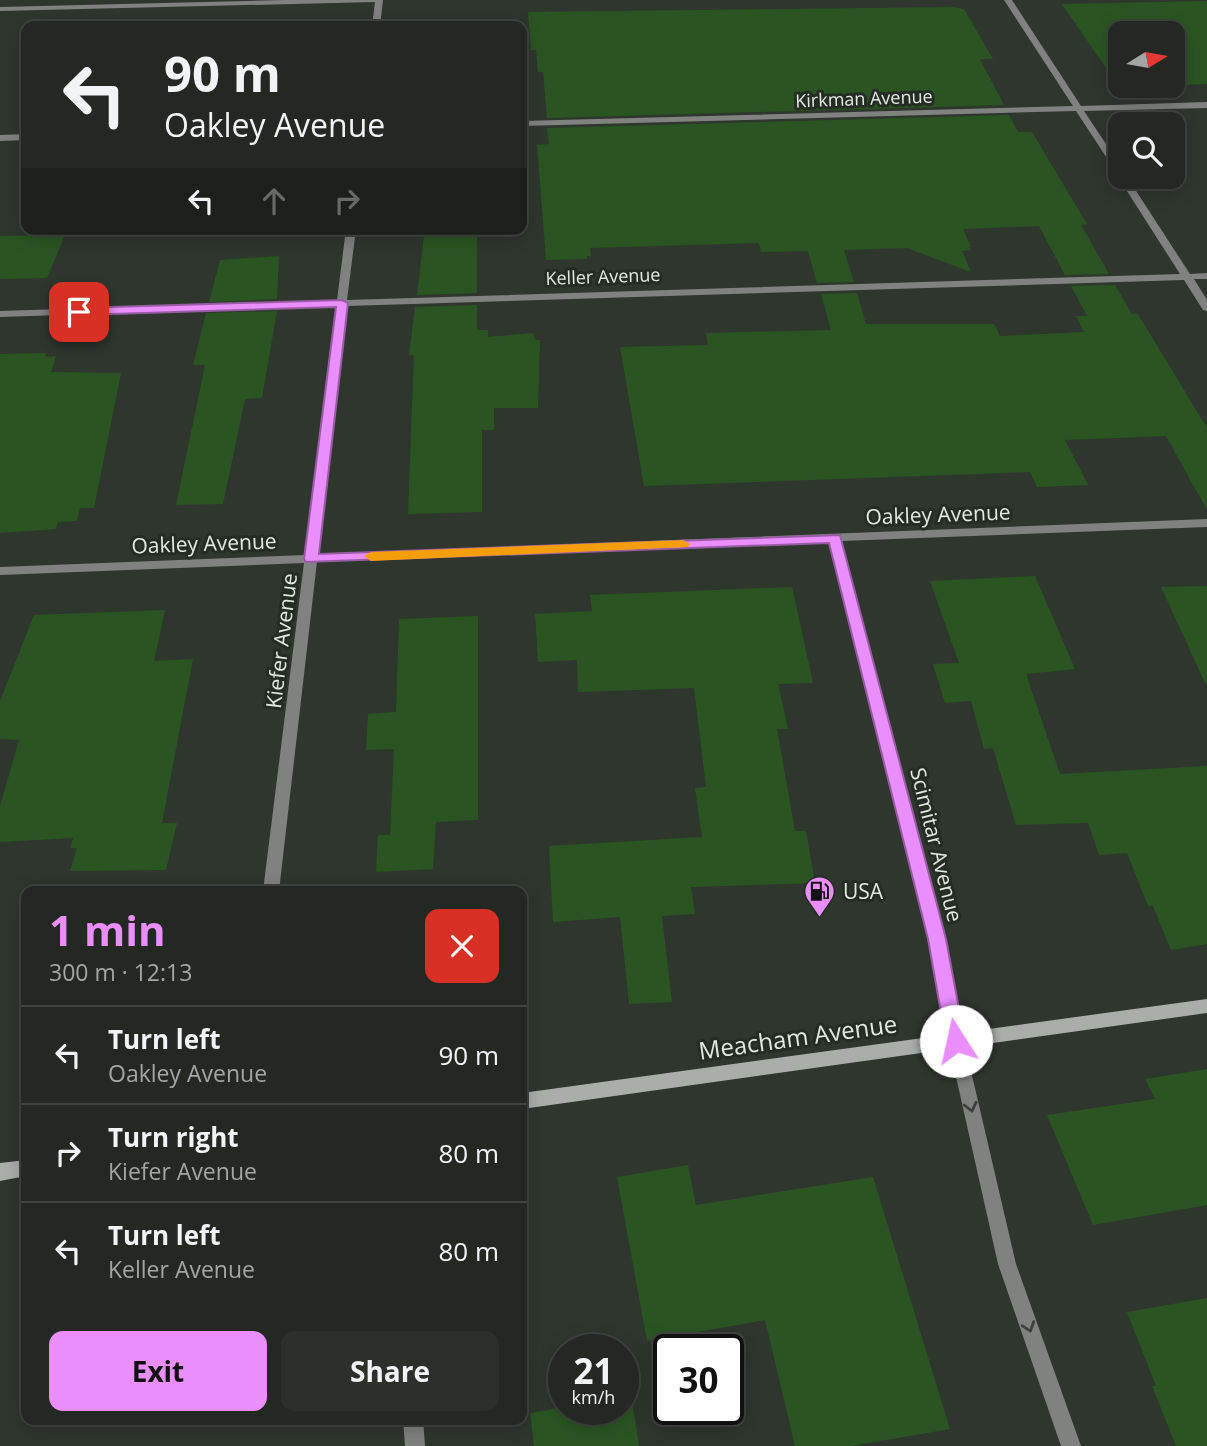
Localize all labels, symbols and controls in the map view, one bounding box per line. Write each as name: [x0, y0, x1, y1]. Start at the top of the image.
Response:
north arrow: [1108, 21, 1185, 98]
map controls: [1108, 21, 1185, 189]
text: 90 m: [164, 40, 281, 106]
icon: left: [49, 49, 140, 140]
street label: Kirkman Avenue: [795, 84, 933, 112]
text: Oakley Avenue: [164, 103, 385, 146]
button: search: [1108, 112, 1185, 189]
icon: left: [182, 182, 220, 220]
icon: ahead: [255, 182, 293, 220]
icon: right: [328, 182, 366, 220]
street label: Keller Avenue: [545, 262, 661, 290]
pin: [49, 282, 109, 342]
icon: arrive: [60, 293, 98, 331]
street label: Oakley Avenue: [865, 497, 1011, 531]
street label: Oakley Avenue: [131, 526, 277, 560]
street label: Kiefer Avenue: [259, 572, 303, 710]
street label: Scimitar Avenue: [904, 765, 970, 925]
fuel station icon: USA: [803, 875, 837, 919]
place label: USA: [843, 877, 884, 905]
text: 1 min: [49, 901, 166, 958]
button: close: [425, 909, 499, 983]
text: 300 m · 12:13: [49, 956, 192, 988]
position arrow: [919, 1004, 993, 1078]
street label: Meacham Avenue: [696, 1006, 899, 1067]
text: Turn left: [108, 1021, 220, 1057]
icon: left: [49, 1036, 87, 1074]
text: 90 m: [438, 1037, 499, 1073]
text: Oakley Avenue: [108, 1057, 267, 1089]
one-way arrow: [963, 1101, 977, 1113]
text: Turn right: [108, 1119, 239, 1155]
icon: right: [49, 1134, 87, 1172]
text: 80 m: [438, 1135, 499, 1171]
text: Kiefer Avenue: [108, 1155, 257, 1187]
text: Turn left: [108, 1217, 220, 1253]
icon: left: [49, 1232, 87, 1270]
text: 80 m: [438, 1233, 499, 1269]
text: Keller Avenue: [108, 1253, 255, 1285]
one-way arrow: [1021, 1320, 1035, 1332]
button: Exit: [49, 1331, 267, 1411]
button: Share: [281, 1331, 499, 1411]
speed limit sign: 30: [653, 1334, 744, 1425]
text: 21: [573, 1347, 614, 1394]
text: km/h: [572, 1385, 615, 1409]

